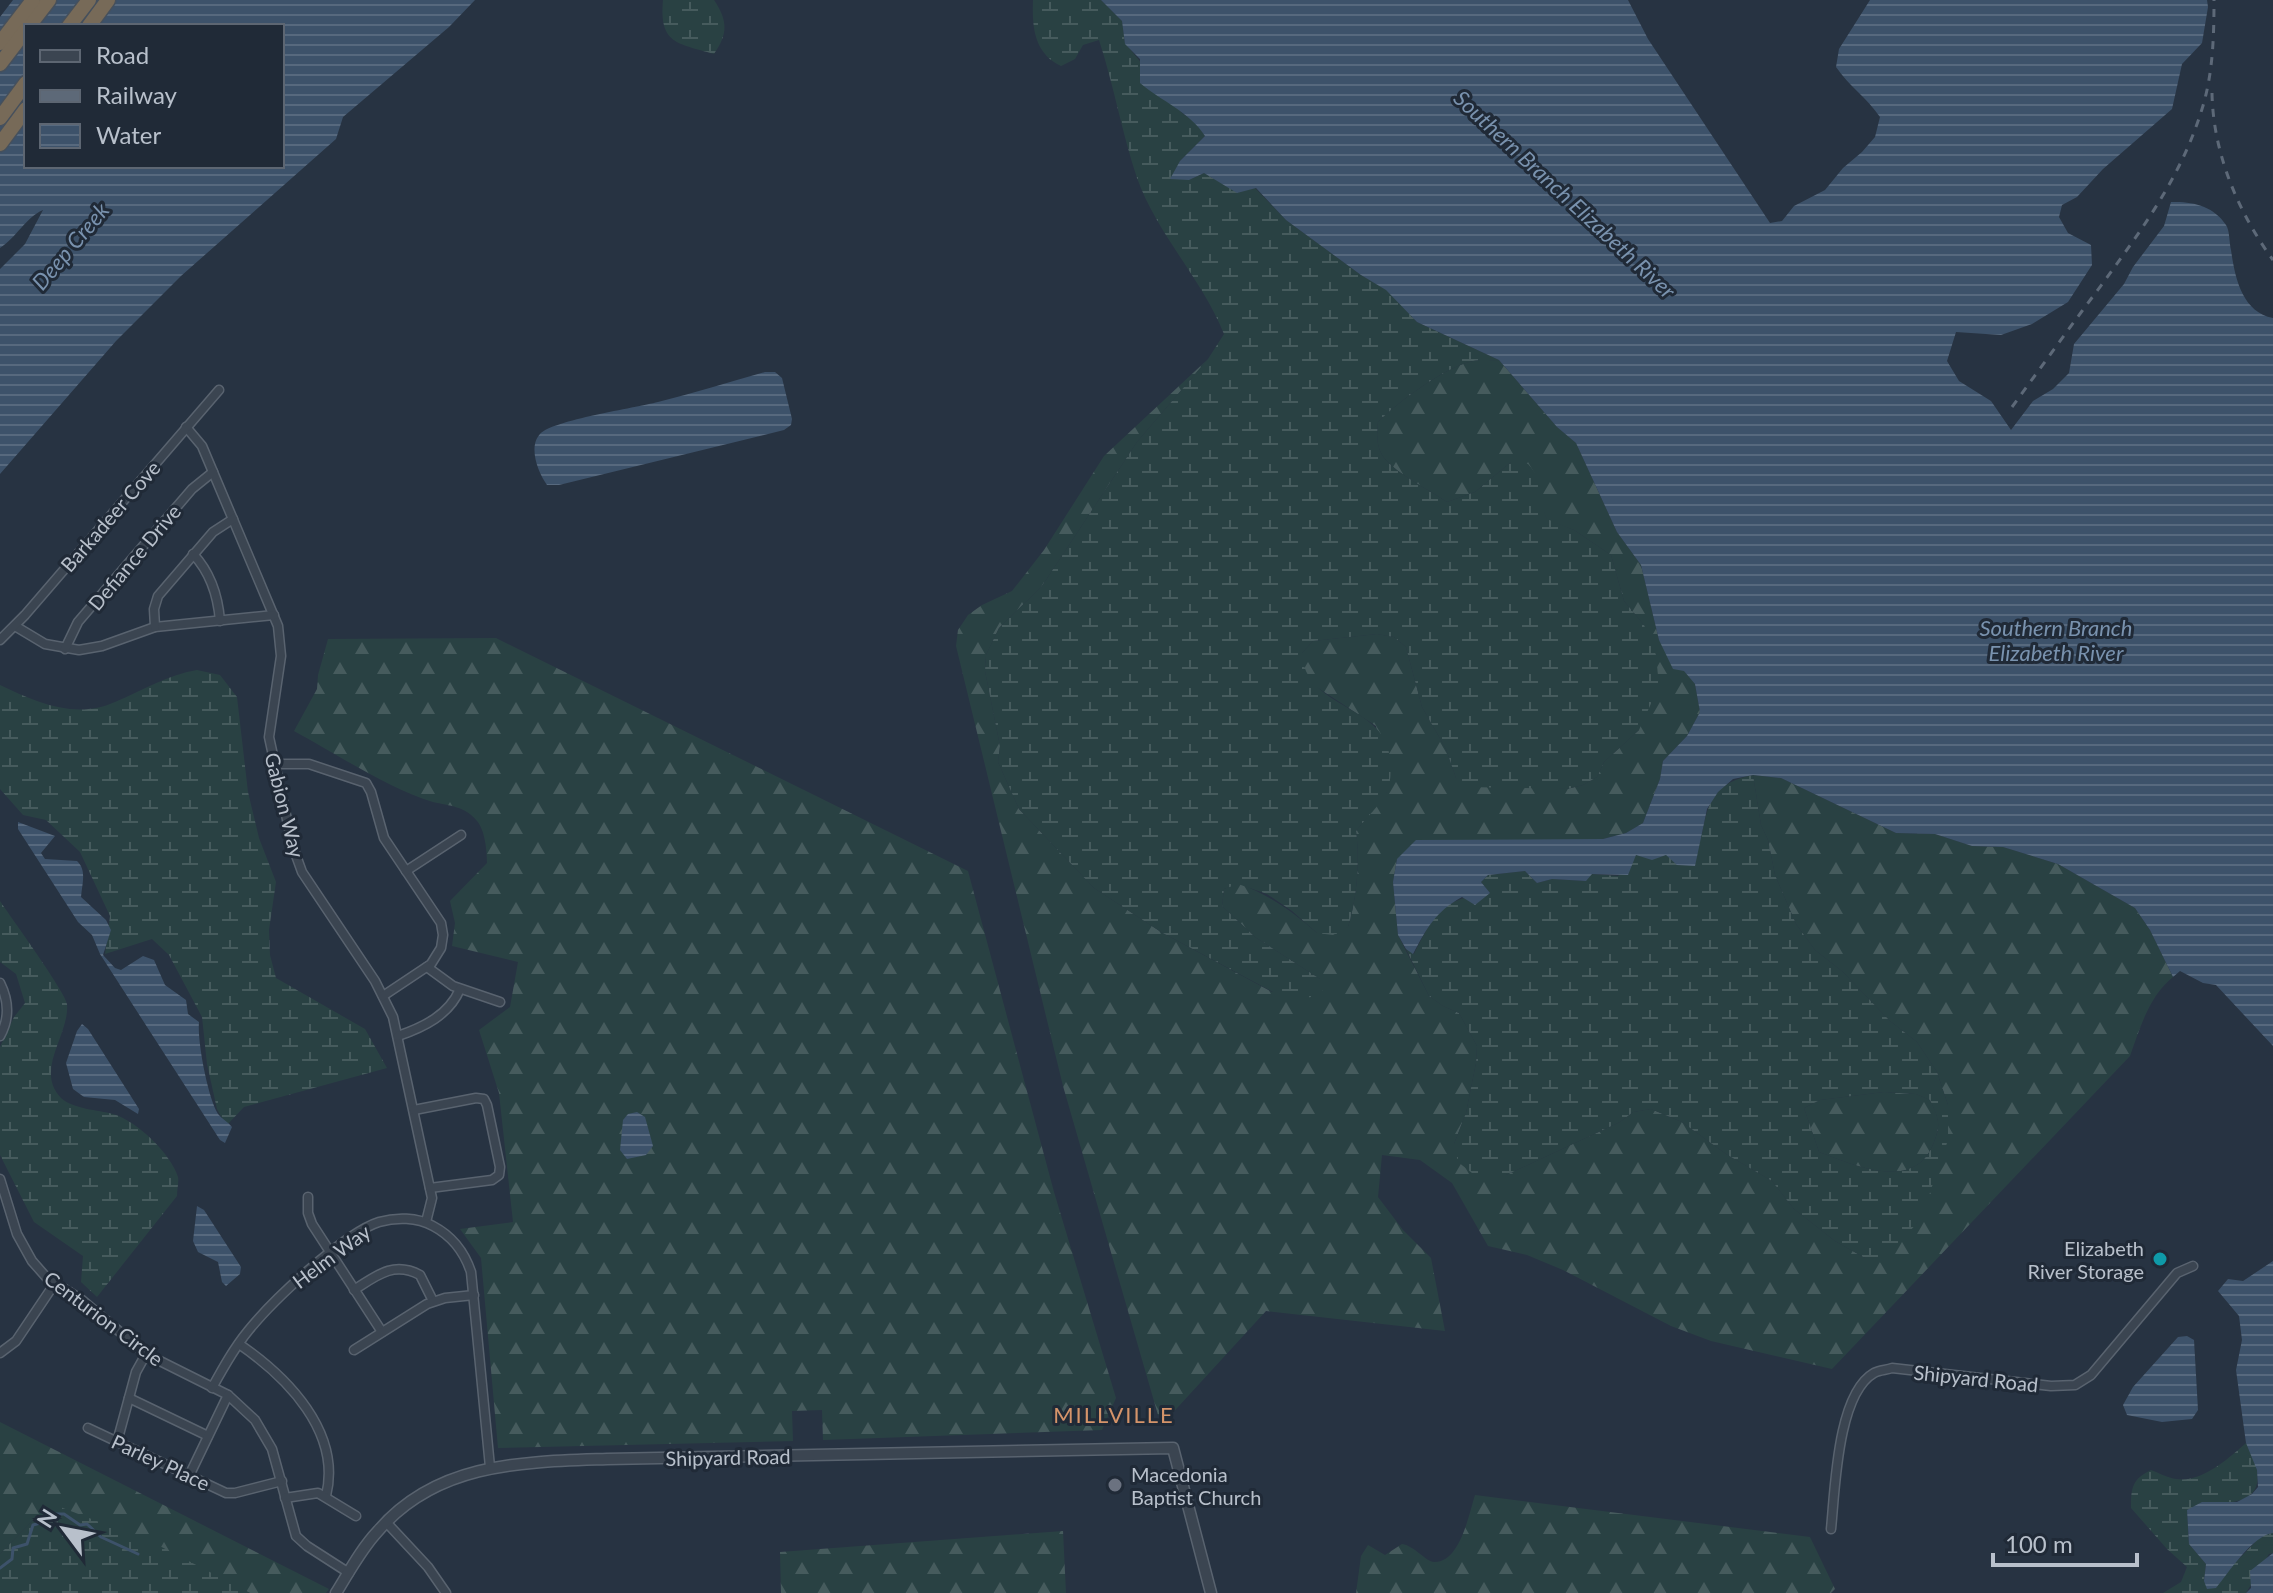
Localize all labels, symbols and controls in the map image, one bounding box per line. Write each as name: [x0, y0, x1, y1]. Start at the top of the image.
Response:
legend: [24, 24, 284, 168]
text: Road: [96, 40, 149, 69]
text: Railway: [96, 80, 178, 109]
water label: Southern Branch Elizabeth River: [1449, 84, 1682, 304]
text: Water: [96, 120, 161, 149]
water label: Deep Creek: [26, 196, 115, 295]
street label: Barkadeer Cove: [55, 456, 165, 576]
street label: Defiance Drive: [83, 499, 185, 615]
water label: Southern Branch Elizabeth River: [1980, 614, 2133, 666]
street label: Gabion Way: [260, 750, 310, 861]
street label: Helm Way: [287, 1219, 375, 1293]
place label: Elizabeth River Storage: [2028, 1236, 2144, 1283]
marker: Elizabeth River Storage: [2151, 1250, 2169, 1268]
street label: Centurion Circle: [40, 1265, 168, 1371]
street label: Shipyard Road: [1912, 1360, 2040, 1396]
district label: MILLVILLE: [1053, 1401, 1175, 1428]
street label: Parley Place: [108, 1429, 214, 1495]
street label: Shipyard Road: [665, 1444, 791, 1470]
place label: Macedonia Baptist Church: [1131, 1462, 1261, 1509]
marker: Macedonia Baptist Church: [1106, 1476, 1124, 1494]
north arrow: [24, 1489, 104, 1569]
text: N: [31, 1504, 63, 1532]
scale bar: [1993, 1517, 2137, 1567]
text: 100 m: [2005, 1529, 2073, 1558]

